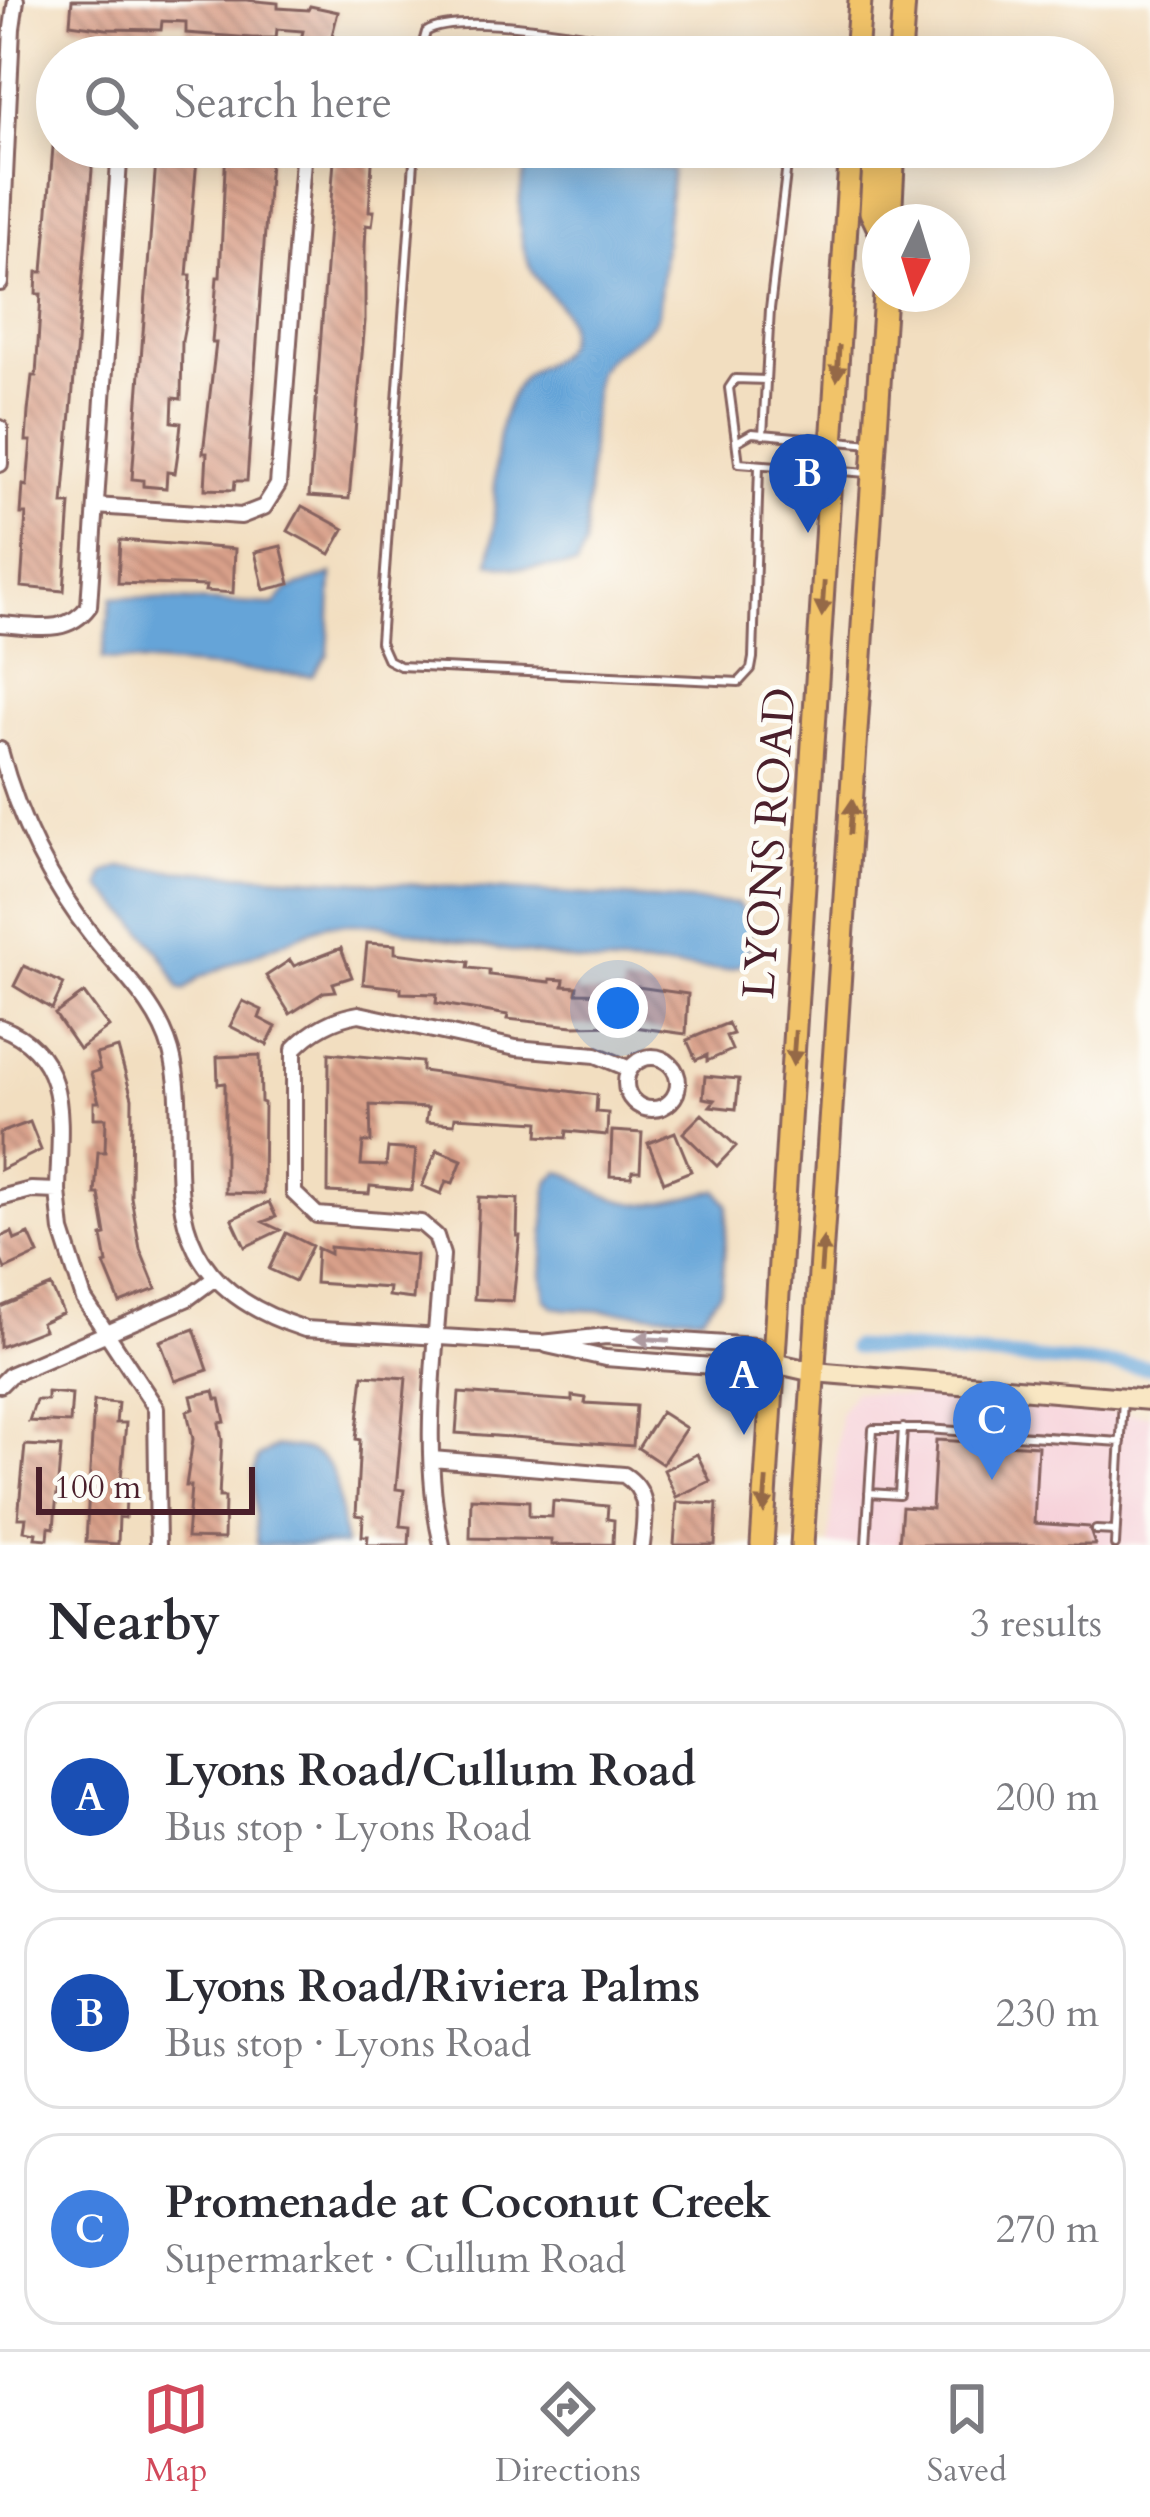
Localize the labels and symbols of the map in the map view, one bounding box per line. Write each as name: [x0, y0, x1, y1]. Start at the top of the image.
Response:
north arrow: [862, 204, 970, 312]
one-way arrow: [829, 345, 848, 382]
pin: B: [769, 434, 847, 533]
one-way arrow: [813, 581, 832, 619]
street label: LYONS ROAD: [728, 686, 811, 1001]
one-way arrow: [842, 798, 861, 835]
your location: [588, 978, 648, 1038]
one-way arrow: [784, 1030, 803, 1067]
one-way arrow: [812, 1236, 831, 1273]
one-way arrow: [633, 1329, 670, 1348]
pin: A: [705, 1336, 783, 1435]
pin: C: [953, 1381, 1031, 1480]
scale bar: [36, 1461, 255, 1514]
one-way arrow: [756, 1478, 775, 1515]

